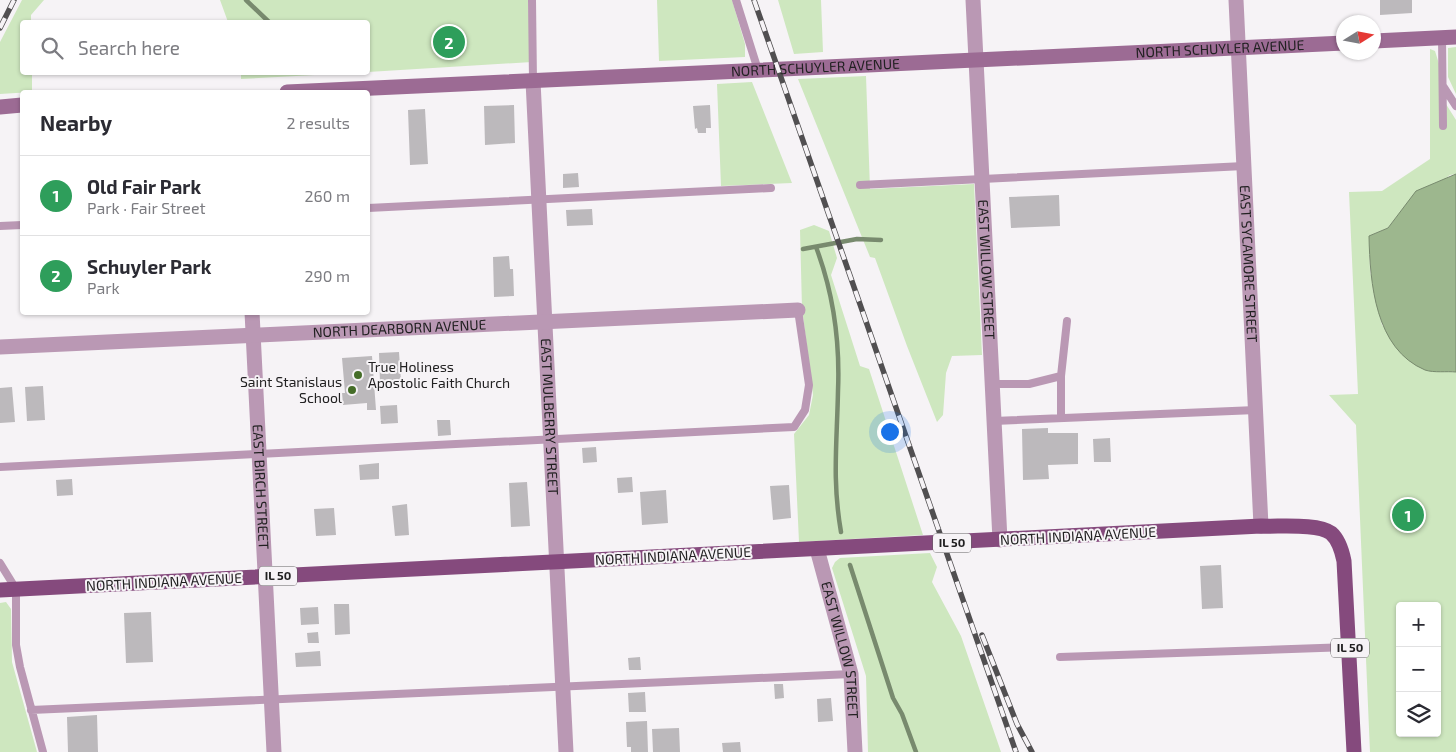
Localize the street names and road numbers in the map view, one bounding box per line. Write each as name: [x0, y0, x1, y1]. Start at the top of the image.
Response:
street label: NORTH SCHUYLER AVENUE: [1135, 36, 1305, 61]
street label: NORTH SCHUYLER AVENUE: [731, 55, 900, 79]
street label: EAST SYCAMORE STREET: [1237, 185, 1261, 343]
street label: EAST WILLOW STREET: [975, 199, 999, 340]
street label: NORTH DEARBORN AVENUE: [312, 315, 487, 340]
street label: EAST MULBERRY STREET: [538, 338, 562, 495]
street label: EAST BIRCH STREET: [250, 424, 273, 550]
street label: NORTH INDIANA AVENUE: [1000, 523, 1157, 548]
road number: IL 50: [933, 534, 971, 552]
street label: NORTH INDIANA AVENUE: [595, 543, 752, 568]
road number: IL 50: [259, 566, 297, 586]
street label: NORTH INDIANA AVENUE: [86, 569, 243, 594]
street label: EAST WILLOW STREET: [818, 579, 862, 719]
road number: IL 50: [1331, 638, 1369, 658]

